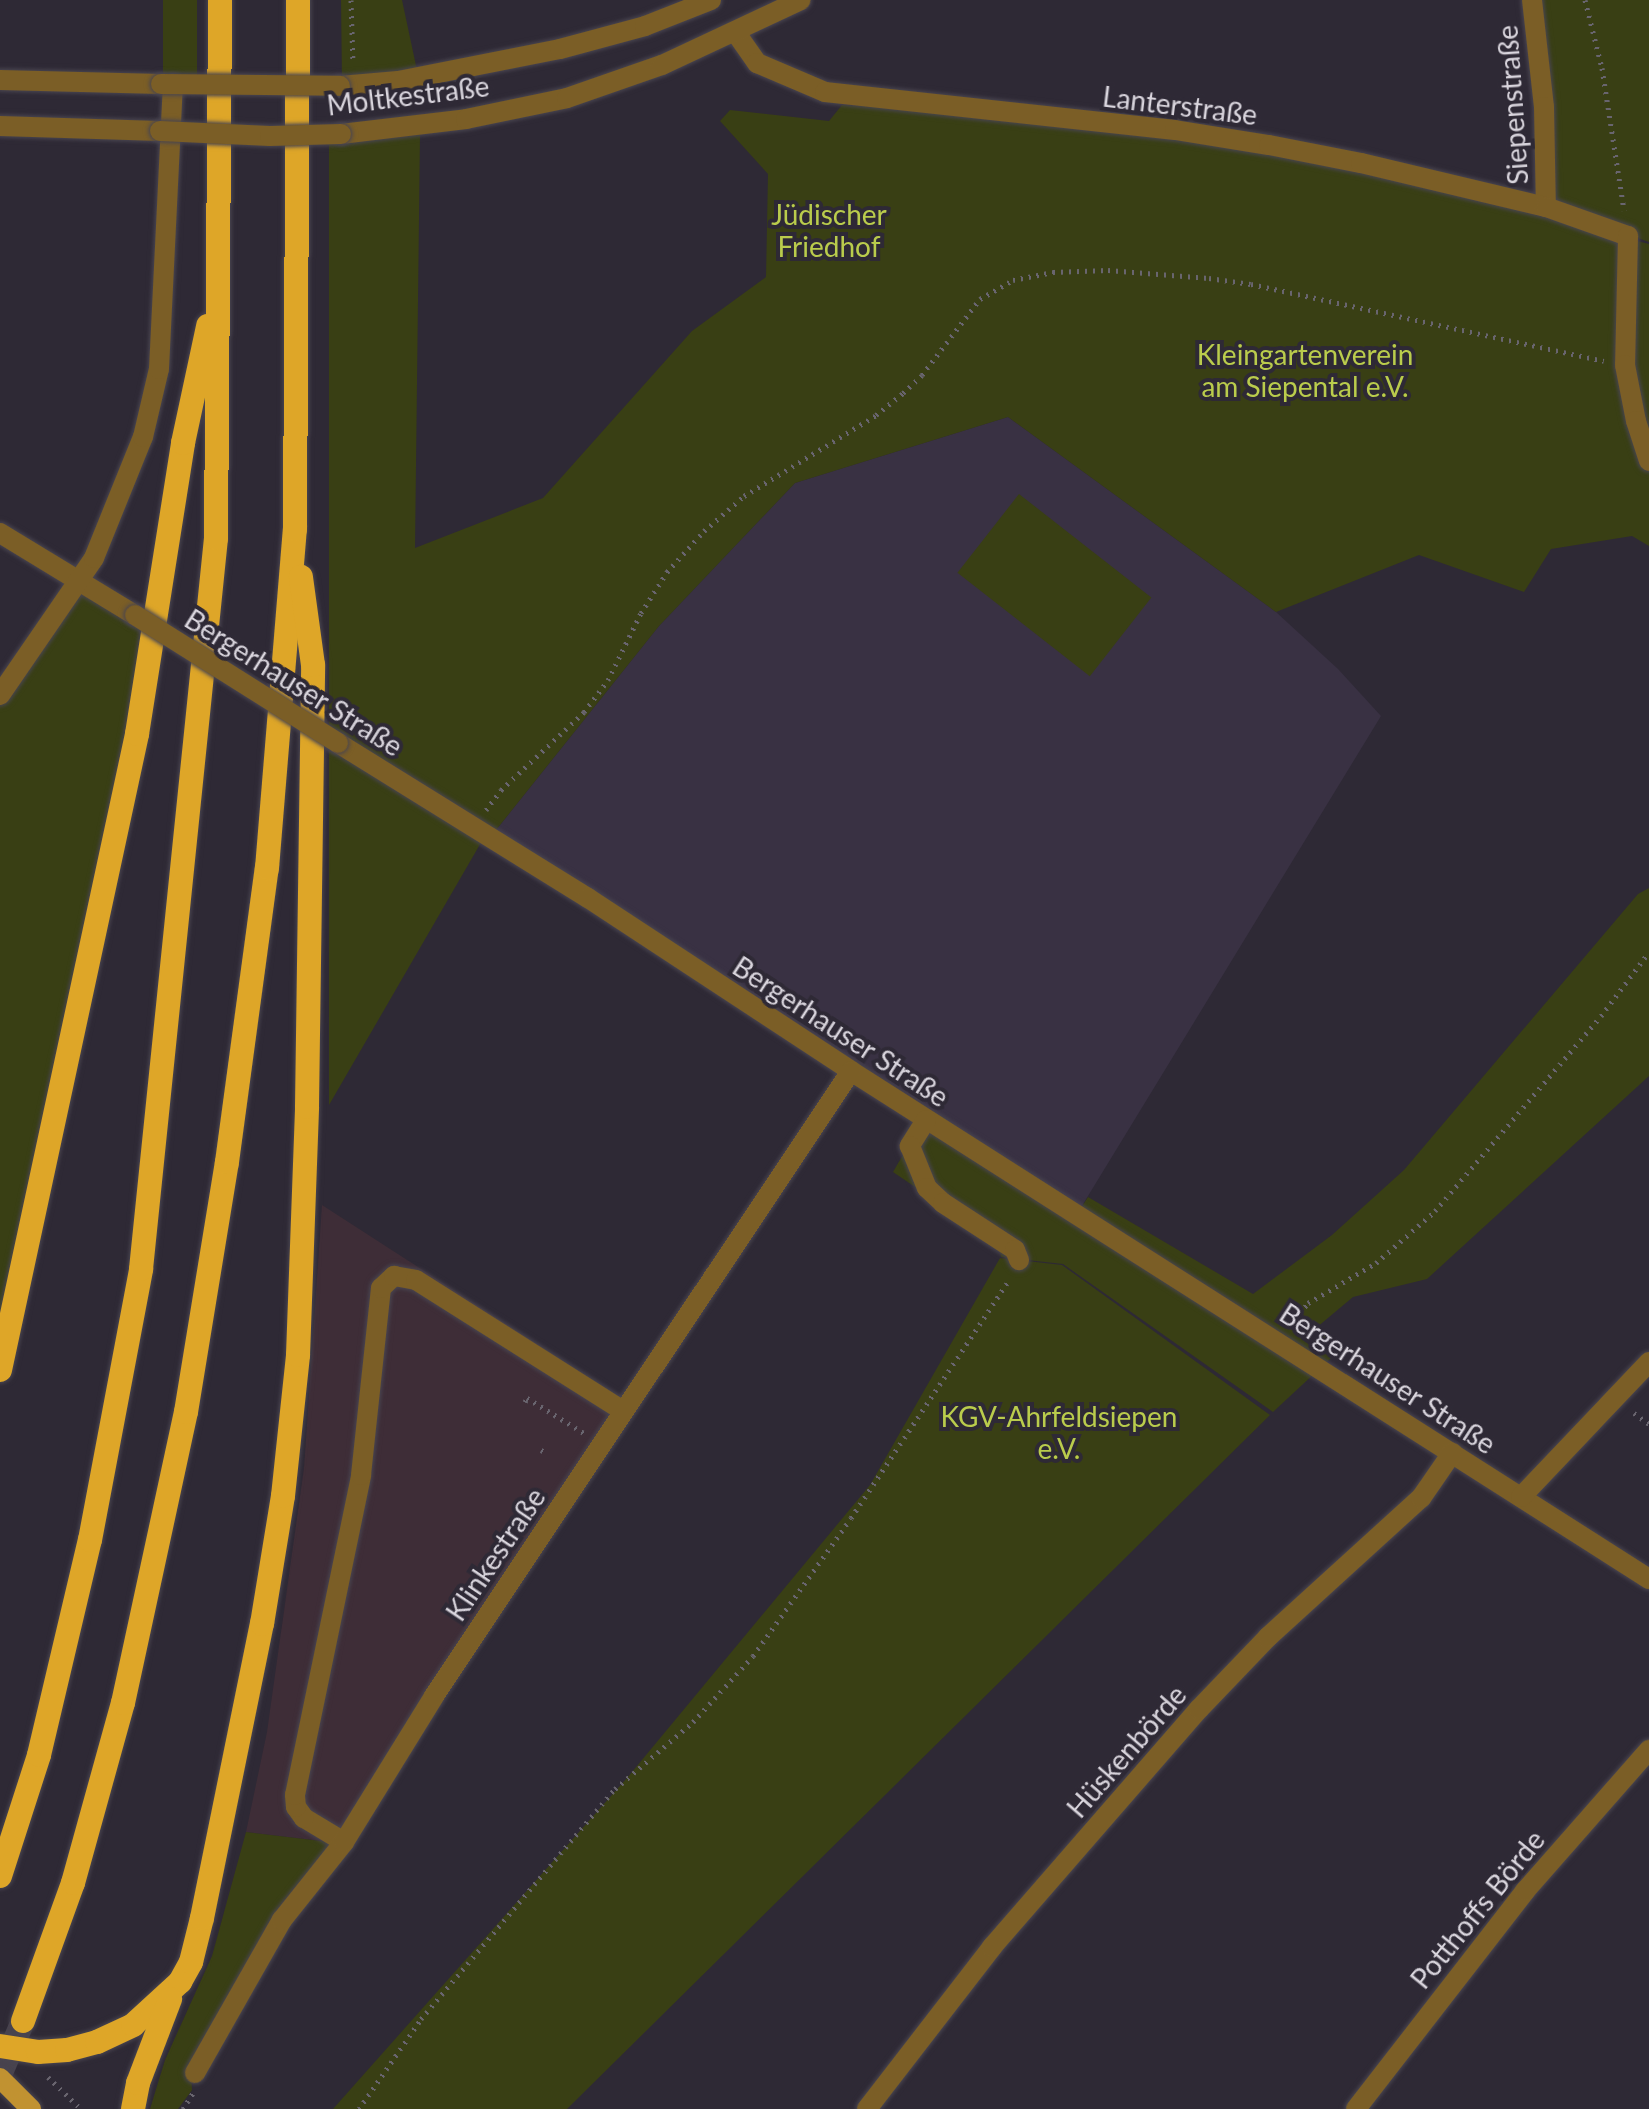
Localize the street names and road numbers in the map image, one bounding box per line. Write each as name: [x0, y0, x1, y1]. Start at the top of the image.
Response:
street label: Siepenstraße: [1490, 24, 1534, 186]
street label: Moltkestraße: [325, 68, 491, 122]
street label: Lanterstraße: [1101, 79, 1259, 131]
street label: Bergerhauser Straße: [179, 601, 409, 763]
street label: Bergerhauser Straße: [727, 949, 955, 1113]
street label: Bergerhauser Straße: [1274, 1296, 1502, 1460]
street label: Klinkestraße: [438, 1481, 552, 1627]
street label: Hüskenbörde: [1059, 1678, 1193, 1824]
street label: Potthoffs Börde: [1403, 1823, 1551, 1995]

